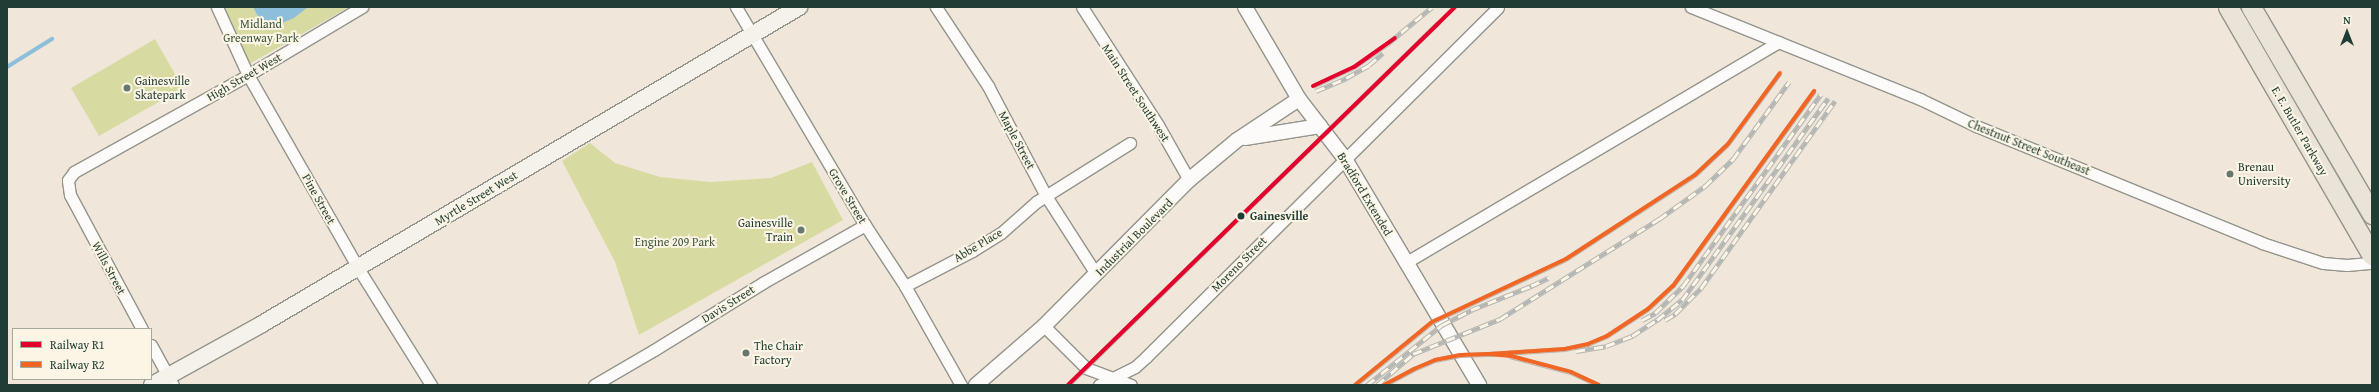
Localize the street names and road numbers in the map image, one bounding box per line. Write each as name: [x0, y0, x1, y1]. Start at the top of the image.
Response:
street label: Main Street Southwest: [1099, 41, 1173, 145]
street label: High Street West: [204, 50, 284, 104]
street label: E. E. Butler Parkway: [2269, 84, 2331, 178]
street label: Maple Street: [996, 108, 1038, 172]
street label: Chestnut Street Southeast: [1966, 116, 2092, 178]
street label: Bradford Extended: [1334, 150, 1396, 238]
street label: Grove Street: [826, 166, 870, 226]
street label: Myrtle Street West: [432, 168, 520, 228]
street label: Pine Street: [299, 171, 339, 227]
street label: Industrial Boulevard: [1092, 195, 1176, 279]
street label: Abbe Place: [951, 225, 1005, 265]
street label: Moreno Street: [1208, 233, 1270, 295]
street label: Wills Street: [89, 239, 129, 297]
street label: Davis Street: [699, 282, 757, 326]

